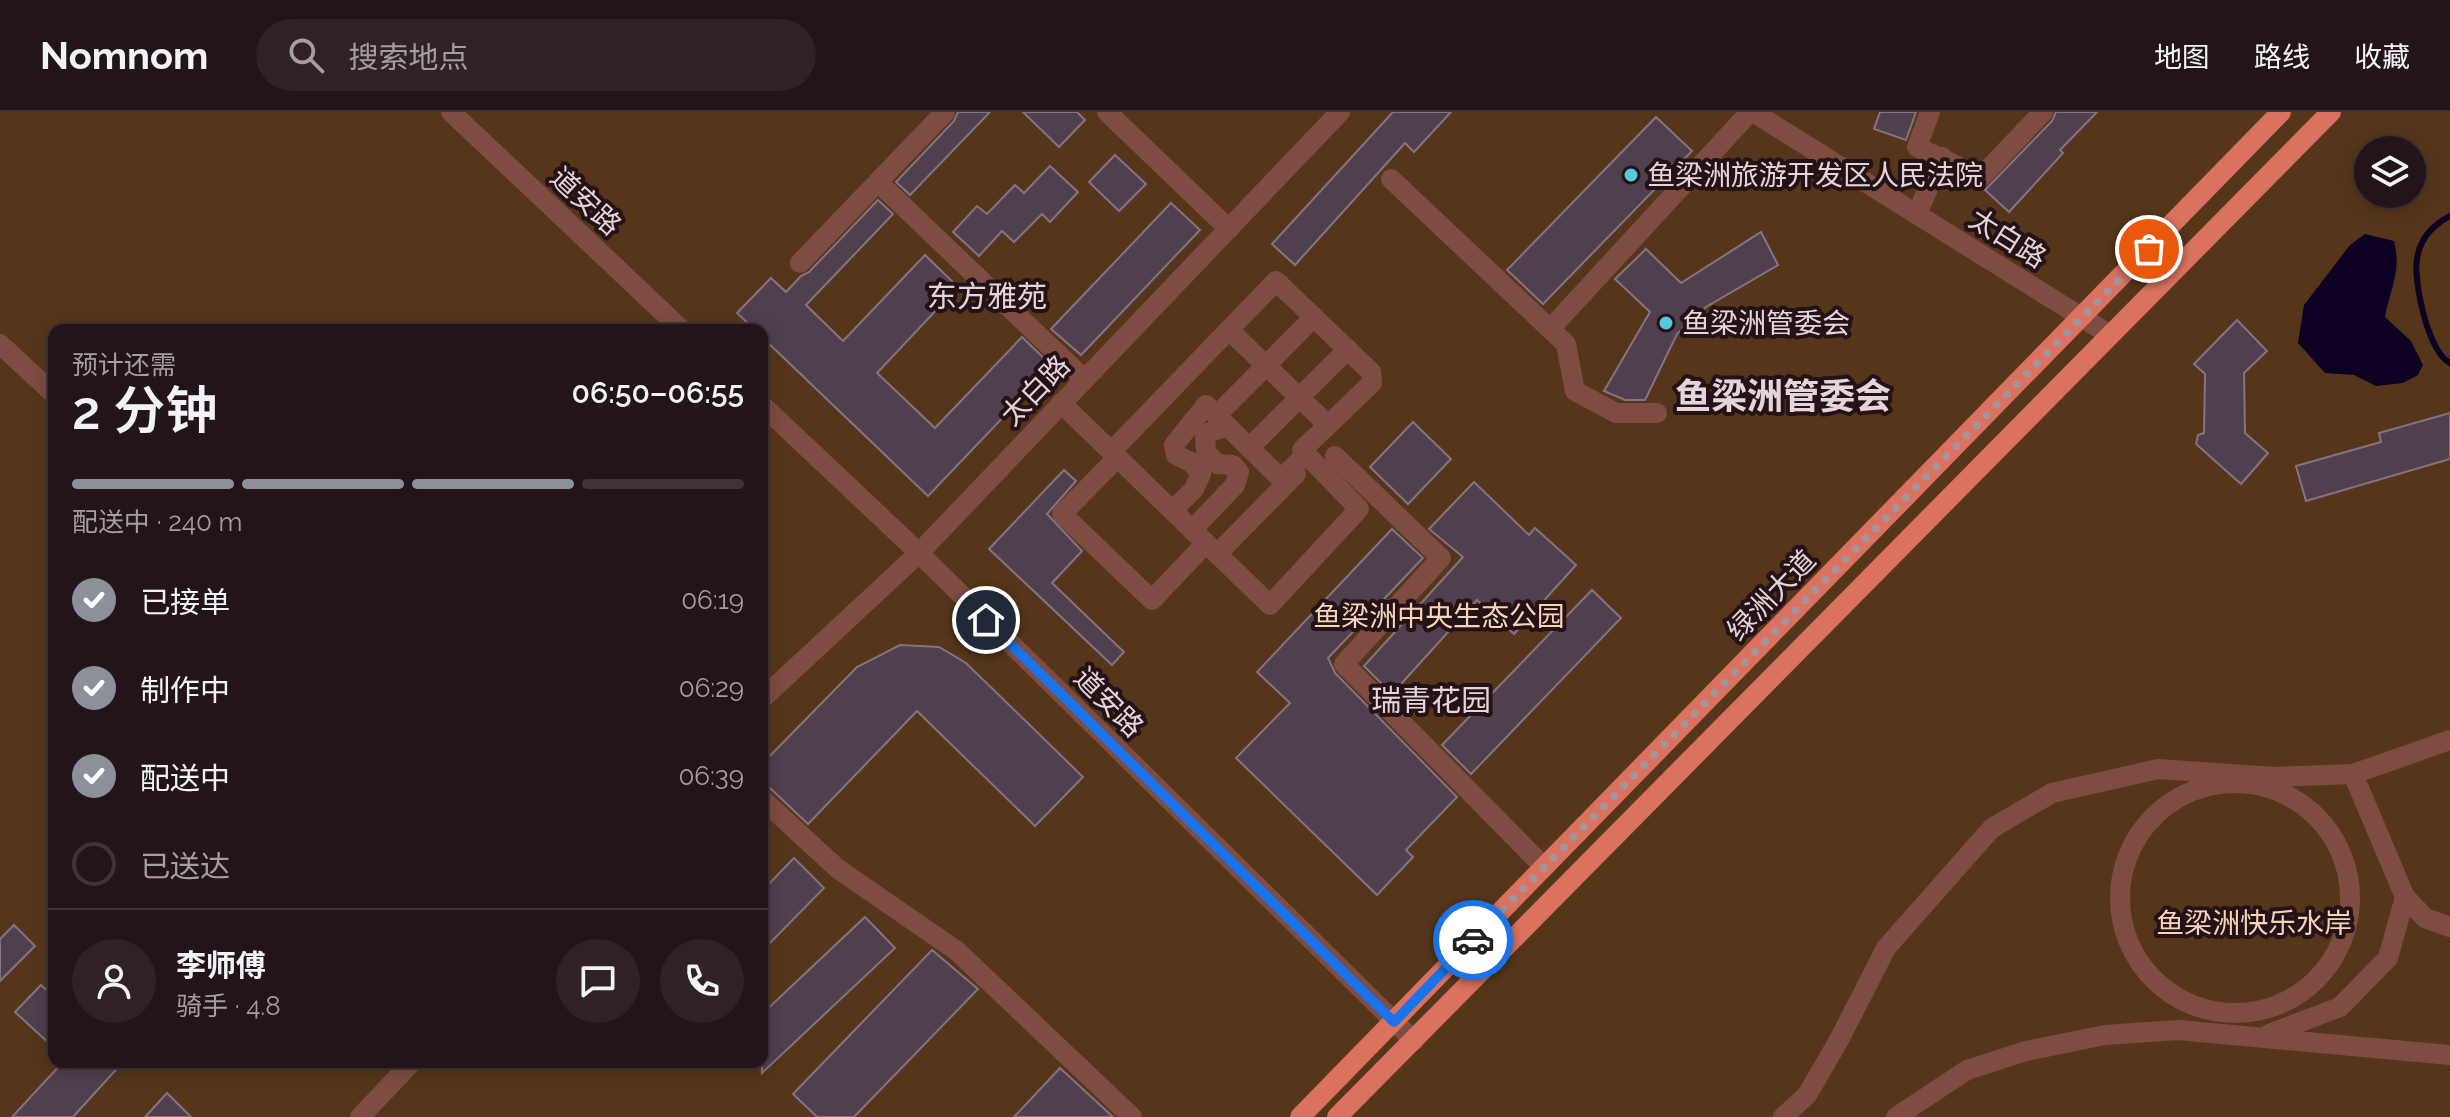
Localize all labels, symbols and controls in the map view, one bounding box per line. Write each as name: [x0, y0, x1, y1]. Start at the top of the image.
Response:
search box: [256, 19, 816, 91]
text: Nomnom: [40, 33, 208, 78]
icon: search: [284, 33, 328, 77]
text: 搜索地点: [348, 40, 468, 75]
text: 地图: [2154, 41, 2210, 74]
text: 路线: [2254, 41, 2310, 74]
text: 收藏: [2354, 41, 2410, 74]
map controls: [2354, 136, 2426, 208]
button: layers: [2354, 136, 2426, 208]
place label: 鱼梁洲旅游开发区人民法院: [1647, 159, 1983, 192]
street label: 道安路: [544, 161, 628, 242]
marker: 鱼梁洲旅游开发区人民法院: [1622, 166, 1640, 184]
street label: 太白路: [1963, 202, 2052, 275]
pin: [2115, 215, 2183, 283]
icon: bag: [2127, 227, 2171, 271]
district label: 东方雅苑: [927, 279, 1047, 314]
place label: 鱼梁洲管委会: [1682, 307, 1850, 340]
marker: 鱼梁洲管委会: [1657, 314, 1675, 332]
street label: 太白路: [994, 349, 1076, 432]
text: 预计还需: [72, 350, 176, 380]
text: 06:50–06:55: [572, 375, 744, 410]
district label: 鱼梁洲管委会: [1675, 375, 1891, 417]
text: 2 分钟: [72, 380, 217, 441]
text: 配送中 · 240 m: [72, 507, 242, 537]
street label: 绿洲大道: [1721, 544, 1822, 647]
icon: check: [72, 578, 116, 622]
text: 已接单: [140, 585, 230, 620]
text: 06:19: [681, 585, 744, 615]
pin: [952, 586, 1020, 654]
icon: home: [964, 598, 1008, 642]
park label: 鱼梁洲中央生态公园: [1313, 600, 1565, 633]
street label: 道安路: [1067, 661, 1150, 744]
icon: check: [72, 666, 116, 710]
text: 制作中: [140, 673, 230, 708]
text: 06:29: [679, 673, 744, 703]
district label: 瑞青花园: [1371, 683, 1491, 718]
icon: check: [72, 754, 116, 798]
text: 配送中: [140, 761, 230, 796]
text: 06:39: [678, 761, 744, 791]
text: 已送达: [140, 849, 230, 884]
courier: [1433, 900, 1513, 980]
park label: 鱼梁洲快乐水岸: [2156, 907, 2352, 940]
icon: car: [1451, 918, 1495, 962]
button: person: [72, 939, 156, 1023]
button: chat: [556, 939, 640, 1023]
button: phone: [660, 939, 744, 1023]
text: 李师傅: [176, 948, 266, 983]
text: 骑手 · 4.8: [176, 991, 281, 1021]

